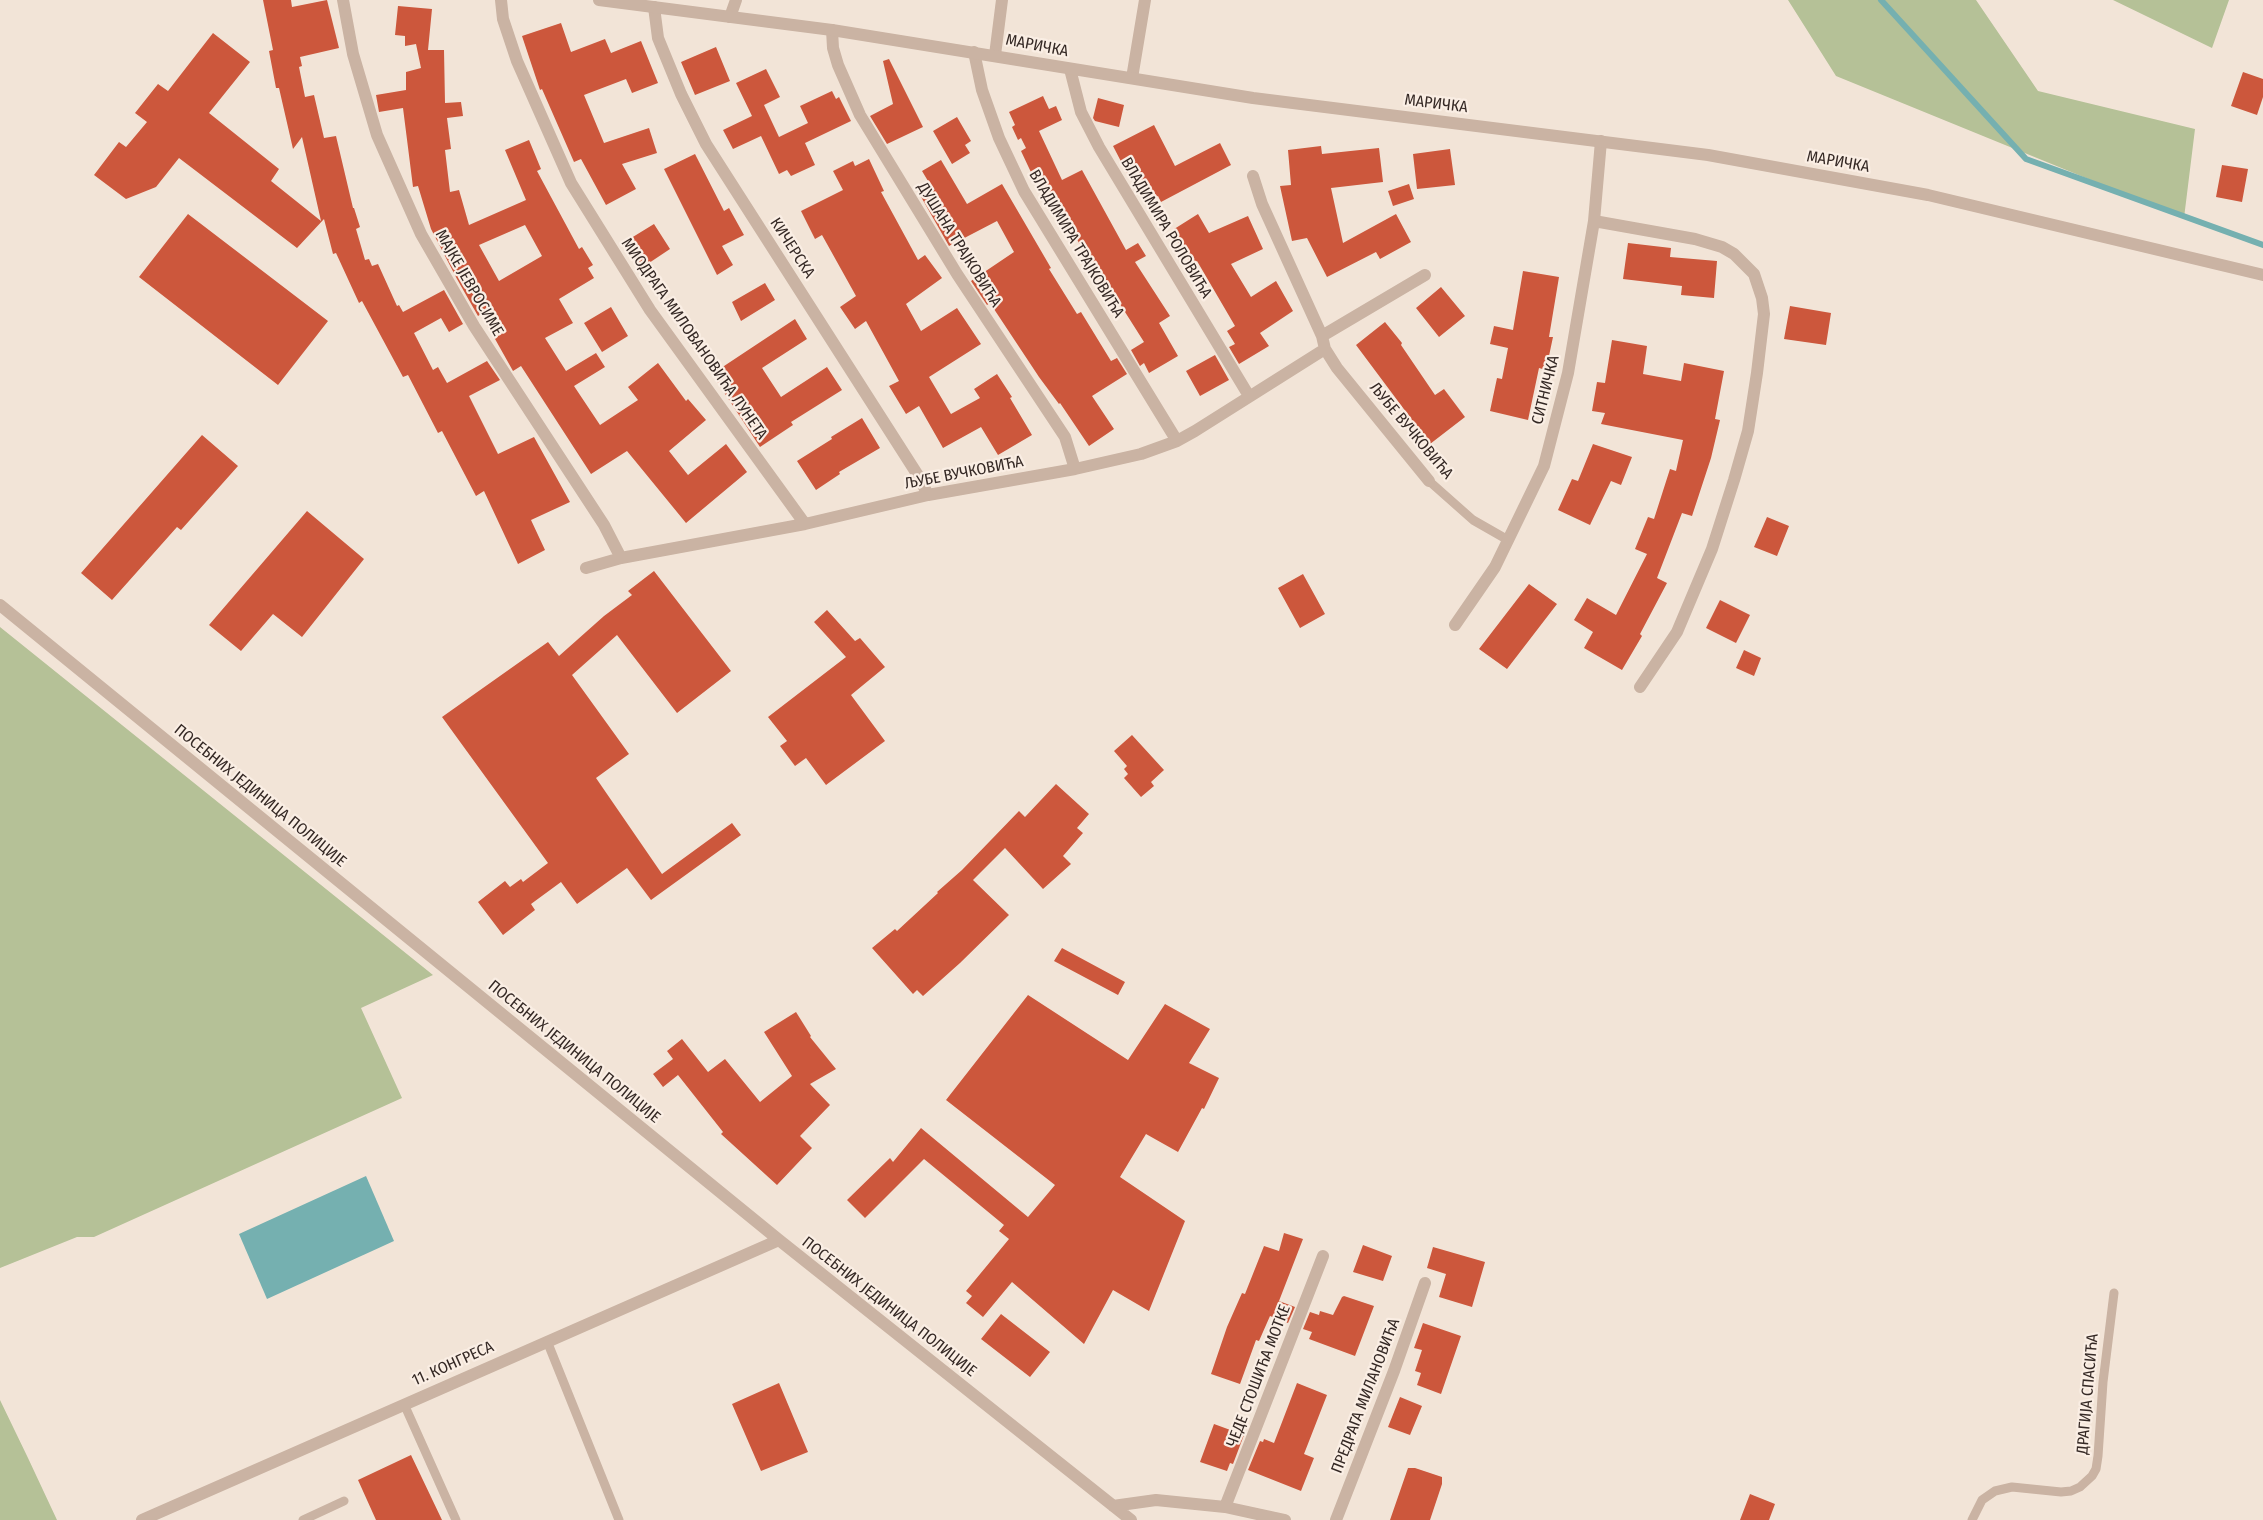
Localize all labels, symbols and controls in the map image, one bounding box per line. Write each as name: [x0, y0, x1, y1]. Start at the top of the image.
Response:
street label: МАРИЧКА: [1004, 31, 1070, 61]
street label: МАРИЧКА: [1403, 91, 1469, 117]
street label: МАРИЧКА: [1805, 147, 1871, 177]
street label: ВЛАДИМИРА РОЛОВИЋА: [1116, 154, 1216, 302]
street label: ВЛАДИМИРА ТРАЈКОВИЋА: [1024, 167, 1128, 321]
street label: ДУШАНА ТРАЈКОВИЋА: [913, 179, 1005, 311]
street label: КИЧЕРСКА: [765, 214, 819, 282]
street label: МАЈКЕ ЈЕВРОСИМЕ: [431, 226, 507, 340]
street label: МИОДРАГА МИЛОВАНОВИЋА ЛУНЕТА: [617, 235, 771, 443]
street label: СИТНИЧКА: [1528, 354, 1564, 426]
street label: ЉУБЕ ВУЧКОВИЋА: [1365, 379, 1457, 483]
street label: ЉУБЕ ВУЧКОВИЋА: [903, 452, 1025, 494]
street label: ПОСЕБНИХ ЈЕДИНИЦА ПОЛИЦИЈЕ: [170, 721, 350, 871]
street label: ПОСЕБНИХ ЈЕДИНИЦА ПОЛИЦИЈЕ: [484, 977, 664, 1127]
street label: ПОСЕБНИХ ЈЕДИНИЦА ПОЛИЦИЈЕ: [798, 1233, 980, 1381]
street label: ЧЕДЕ СТОШИЋА МОТКЕ: [1223, 1302, 1295, 1450]
street label: ПРЕДРАГА МИЛАНОВИЋА: [1328, 1316, 1404, 1476]
street label: ДРАГИЈА СПАСИЋА: [2073, 1333, 2103, 1455]
street label: 11. КОНГРЕСА: [409, 1338, 497, 1390]

